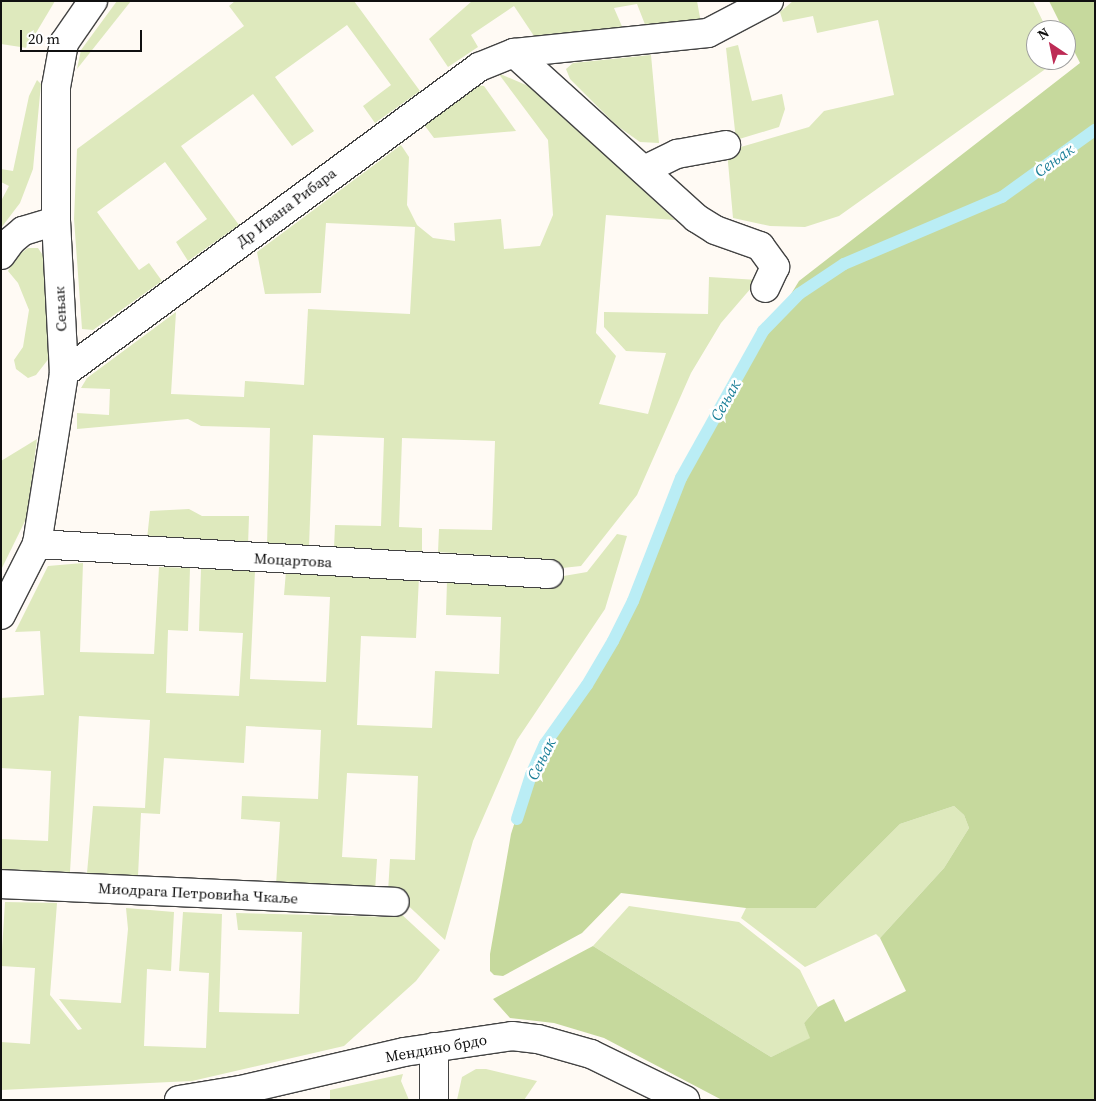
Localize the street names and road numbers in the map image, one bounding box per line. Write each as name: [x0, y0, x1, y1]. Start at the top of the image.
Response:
street label: Др Ивана Рибара: [232, 164, 340, 250]
street label: Сењак: [50, 286, 70, 332]
street label: Моцартова: [253, 549, 333, 571]
street label: Миодрага Петровића Чкаље: [98, 879, 298, 907]
street label: Мендино брдо: [384, 1030, 488, 1066]

